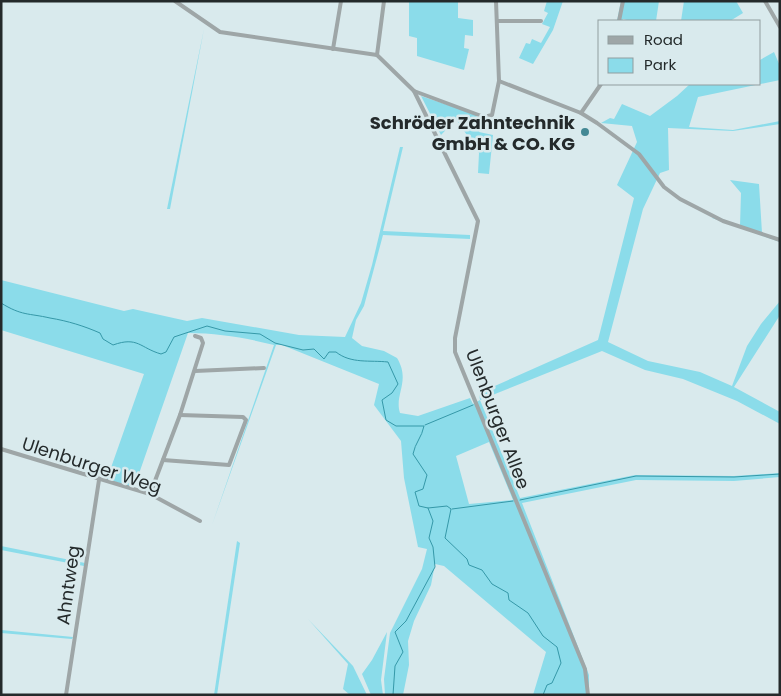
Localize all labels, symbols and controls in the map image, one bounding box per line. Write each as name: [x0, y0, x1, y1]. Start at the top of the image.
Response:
legend: [598, 20, 761, 85]
text: Road: [644, 29, 683, 50]
text: Park: [644, 54, 676, 75]
place label: Schröder Zahntechnik GmbH & CO. KG: [370, 110, 576, 156]
marker: Schröder Zahntechnik GmbH & CO. KG: [579, 126, 591, 138]
street label: Ulenburger Allee: [460, 346, 536, 492]
street label: Ulenburger Weg: [19, 431, 165, 499]
street label: Ahntweg: [50, 544, 86, 626]

